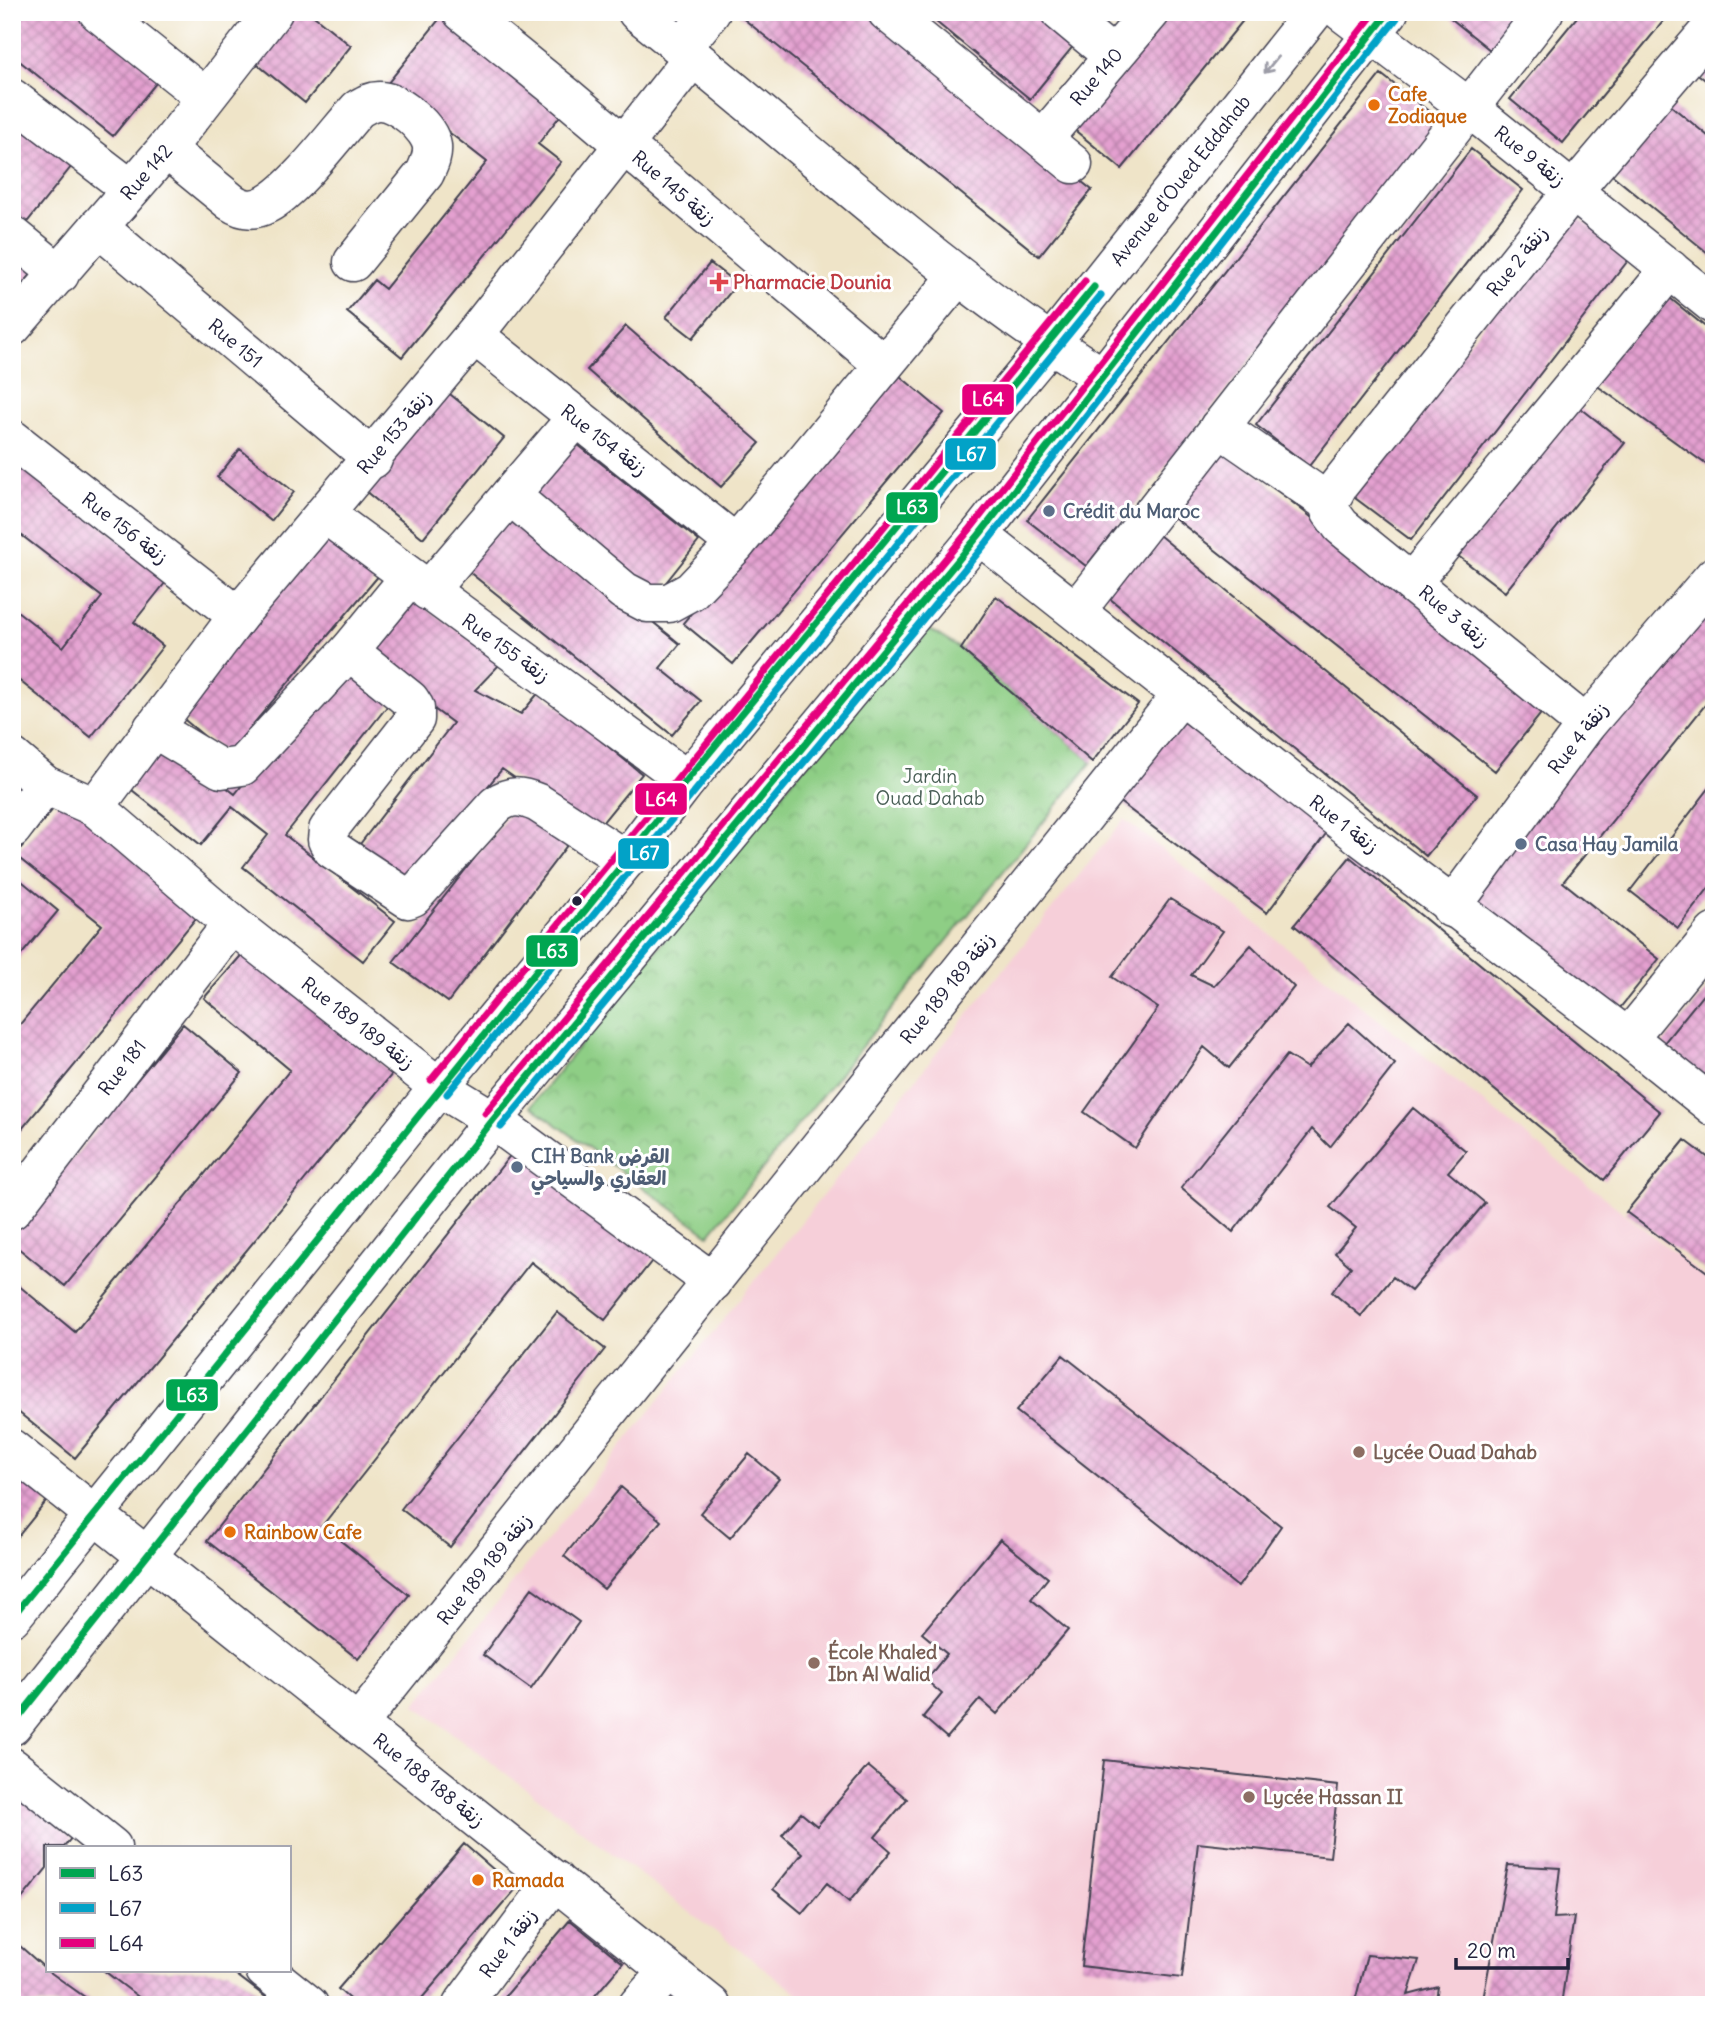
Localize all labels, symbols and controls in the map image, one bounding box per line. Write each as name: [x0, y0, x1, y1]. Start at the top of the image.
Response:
street label: Rue 140: [1065, 43, 1128, 111]
one-way arrow: [1264, 56, 1279, 74]
place label: Cafe Zodiaque: [1388, 82, 1467, 128]
street label: Avenue d'Oued Eddahab: [1105, 90, 1255, 270]
marker: Cafe Zodiaque: [1366, 97, 1382, 113]
street label: Rue 9 زنقة: [1490, 120, 1570, 192]
street label: Rue 142: [115, 139, 177, 205]
street label: Rue 145 زنقة: [627, 145, 721, 231]
street label: Rue 2 زنقة: [1481, 221, 1553, 301]
place label: Pharmacie Dounia: [733, 270, 892, 294]
marker: Pharmacie Dounia: [711, 274, 727, 290]
street label: Rue 151: [203, 313, 268, 373]
line badge: L64: [961, 383, 1015, 416]
street label: Rue 153 زنقة: [352, 385, 436, 479]
text: L64: [972, 387, 1004, 411]
street label: Rue 154 زنقة: [556, 399, 652, 481]
line badge: L67: [944, 437, 997, 471]
text: L67: [956, 442, 987, 466]
street label: Rue 156 زنقة: [77, 487, 173, 569]
line badge: L63: [885, 491, 939, 524]
text: L63: [896, 495, 928, 519]
place label: Crédit du Maroc: [1063, 499, 1200, 523]
marker: Crédit du Maroc: [1041, 503, 1057, 519]
street label: Rue 3 زنقة: [1414, 580, 1494, 652]
street label: Rue 155 زنقة: [457, 608, 555, 688]
street label: Rue 4 زنقة: [1543, 697, 1613, 779]
park label: Jardin Ouad Dahab: [876, 764, 984, 810]
line badge: L64: [634, 782, 688, 816]
text: L64: [645, 787, 677, 811]
street label: Rue 1 زنقة: [1305, 790, 1383, 858]
place label: Casa Hay Jamila: [1535, 832, 1679, 856]
marker: Casa Hay Jamila: [1513, 836, 1529, 852]
line badge: L67: [617, 837, 670, 870]
text: L67: [629, 841, 660, 865]
unlabelled marker: [570, 894, 584, 908]
street label: Rue 189 زنقة 189: [895, 927, 999, 1049]
line badge: L63: [525, 934, 579, 968]
text: L63: [536, 939, 568, 963]
street label: Rue 189 زنقة 189: [297, 971, 419, 1075]
street label: Rue 181: [93, 1035, 151, 1100]
place label: CIH Bank القرض العقاري والسياحي: [531, 1144, 670, 1195]
marker: CIH Bank القرض العقاري والسياحي: [509, 1159, 525, 1175]
line badge: L63: [165, 1378, 219, 1412]
text: L63: [176, 1383, 208, 1407]
place label: Lycée Ouad Dahab: [1373, 1440, 1537, 1464]
marker: Lycée Ouad Dahab: [1351, 1444, 1367, 1460]
street label: Rue 189 زنقة 189: [432, 1508, 536, 1630]
place label: Rainbow Cafe: [244, 1520, 362, 1544]
marker: Rainbow Cafe: [222, 1524, 238, 1540]
place label: École Khaled Ibn Al Walid: [828, 1639, 937, 1686]
marker: École Khaled Ibn Al Walid: [806, 1655, 822, 1671]
street label: Rue 188 زنقة 188: [368, 1728, 490, 1832]
place label: Lycée Hassan II: [1263, 1785, 1403, 1809]
marker: Lycée Hassan II: [1241, 1789, 1257, 1805]
legend: [46, 1846, 290, 1972]
text: L63: [108, 1860, 143, 1887]
place label: Ramada: [492, 1868, 564, 1892]
marker: Ramada: [470, 1872, 486, 1888]
text: L67: [108, 1895, 142, 1922]
street label: Rue 1 زنقة: [474, 1903, 542, 1983]
scale bar: [1456, 1926, 1568, 1970]
text: L64: [108, 1930, 144, 1957]
text: 20 m: [1467, 1937, 1516, 1964]

